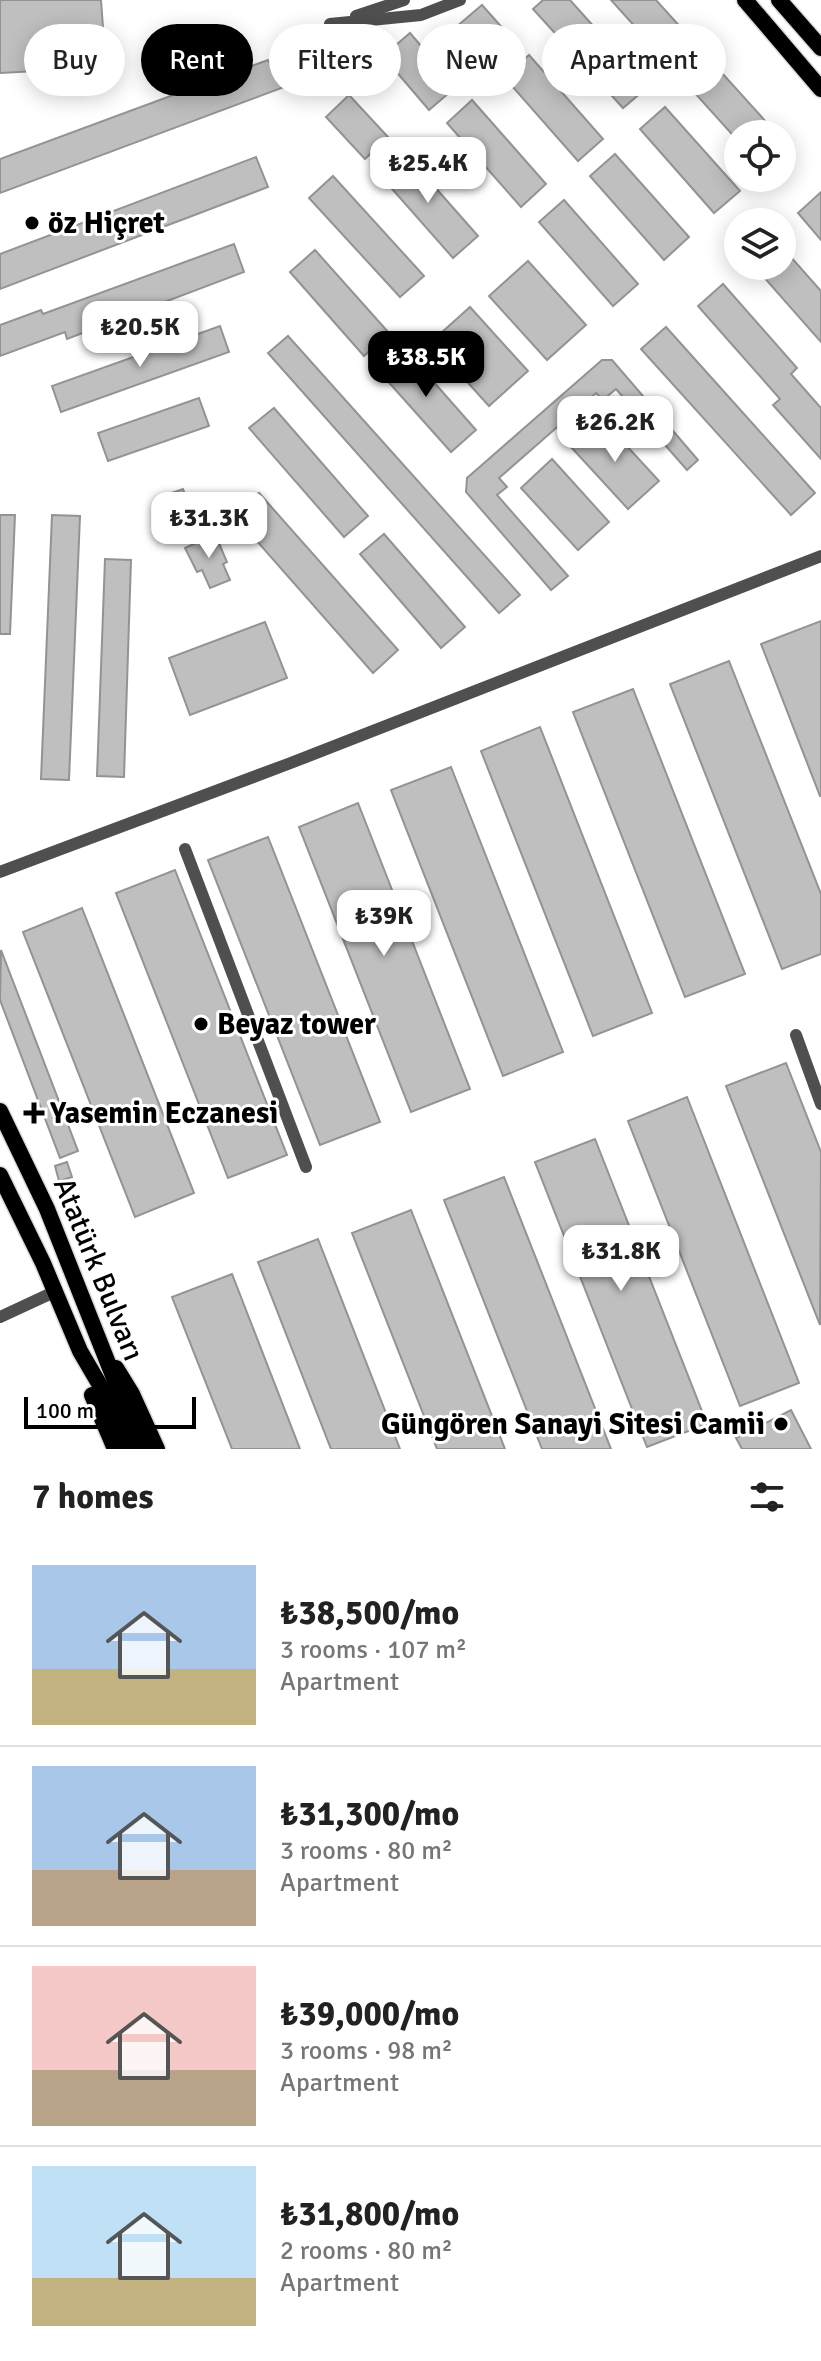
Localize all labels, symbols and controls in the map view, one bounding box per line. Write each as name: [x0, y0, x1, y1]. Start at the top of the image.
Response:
chip: Buy: [24, 24, 125, 96]
chip: Rent: [141, 24, 253, 96]
chip: Filters: [269, 24, 401, 96]
chip: New: [417, 24, 526, 96]
chip: Apartment: [542, 24, 726, 96]
map controls: [724, 120, 796, 280]
button: locate: [724, 120, 796, 192]
pin: ₺25.4K: [363, 137, 493, 205]
text: ₺25.4K: [388, 147, 468, 179]
place label: öz Hiçret: [48, 205, 165, 242]
button: layers: [724, 208, 796, 280]
marker: öz Hiçret: [23, 214, 41, 232]
pin: ₺20.5K: [75, 301, 205, 369]
text: ₺20.5K: [100, 311, 180, 343]
pin: ₺38.5K: [361, 331, 491, 399]
text: ₺38.5K: [386, 341, 466, 373]
pin: ₺26.2K: [550, 396, 680, 464]
text: ₺26.2K: [575, 406, 655, 438]
pin: ₺31.3K: [144, 492, 274, 560]
text: ₺31.3K: [169, 502, 249, 534]
pin: ₺39K: [337, 890, 431, 958]
text: ₺39K: [355, 900, 413, 932]
place label: Beyaz tower: [217, 1006, 376, 1043]
marker: Beyaz tower: [192, 1015, 210, 1033]
place label: Yasemin Eczanesi: [49, 1095, 278, 1132]
marker: Yasemin Eczanesi: [25, 1104, 43, 1122]
street label: Atatürk Bulvarı: [45, 1172, 152, 1366]
pin: ₺31.8K: [556, 1225, 686, 1293]
text: ₺31.8K: [581, 1235, 661, 1267]
scale bar: [24, 1393, 196, 1429]
text: 100 m: [36, 1397, 94, 1424]
place label: Güngören Sanayi Sitesi Camii: [381, 1406, 765, 1443]
marker: Güngören Sanayi Sitesi Camii: [772, 1415, 790, 1433]
icon: filters: [745, 1475, 789, 1519]
text: 7 homes: [32, 1476, 153, 1518]
text: ₺38,500/mo: [280, 1592, 459, 1634]
icon: home: [96, 1597, 192, 1693]
text: 3 rooms · 107 m²: [280, 1634, 467, 1666]
text: Apartment: [280, 1666, 399, 1698]
text: ₺31,300/mo: [280, 1793, 459, 1835]
icon: home: [96, 1798, 192, 1894]
text: 3 rooms · 80 m²: [280, 1835, 453, 1867]
text: Apartment: [280, 1867, 399, 1899]
text: ₺39,000/mo: [280, 1993, 459, 2035]
icon: home: [96, 1998, 192, 2094]
text: 3 rooms · 98 m²: [280, 2035, 453, 2067]
text: Apartment: [280, 2067, 399, 2099]
text: ₺31,800/mo: [280, 2193, 459, 2235]
icon: home: [96, 2198, 192, 2294]
text: 2 rooms · 80 m²: [280, 2235, 453, 2267]
text: Apartment: [280, 2267, 399, 2299]

